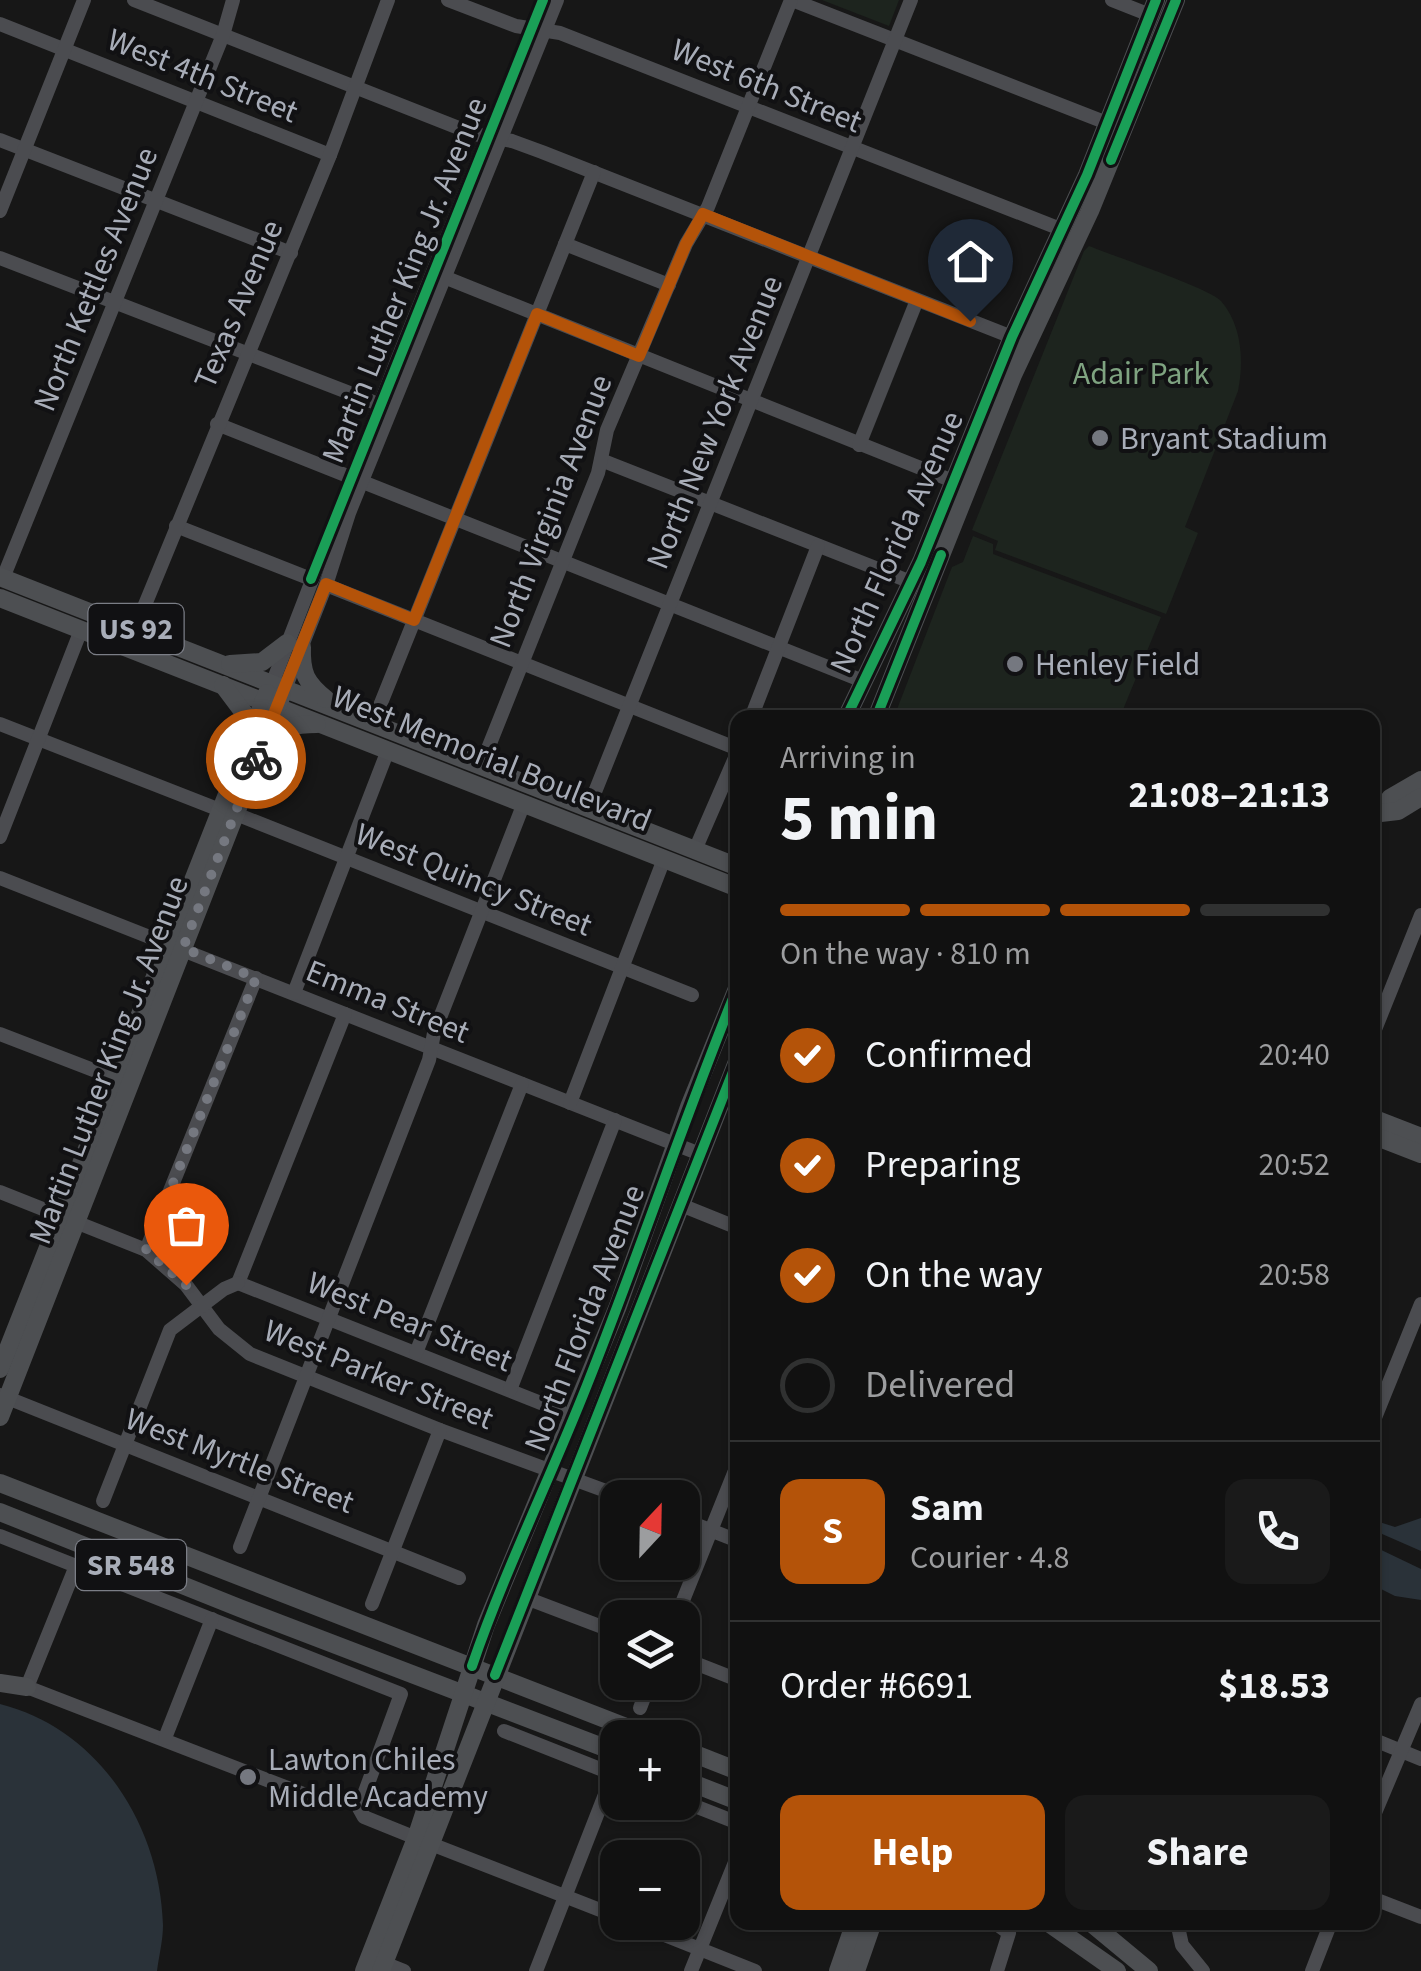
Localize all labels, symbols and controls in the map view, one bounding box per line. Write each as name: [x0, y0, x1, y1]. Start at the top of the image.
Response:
street label: West 4th Street: [100, 17, 305, 135]
street label: West 6th Street: [664, 27, 869, 145]
street label: Martin Luther King Jr. Avenue: [310, 90, 500, 470]
street label: North Kettles Avenue: [22, 140, 170, 418]
street label: Texas Avenue: [183, 213, 295, 396]
pin: [928, 219, 1013, 322]
icon: home: [943, 234, 998, 289]
street label: North New York Avenue: [635, 269, 795, 576]
park label: Adair Park: [1073, 351, 1209, 397]
street label: North Virginia Avenue: [478, 368, 624, 655]
street label: North Florida Avenue: [818, 404, 975, 681]
place label: Bryant Stadium: [1120, 416, 1328, 462]
marker: Bryant Stadium: [1089, 427, 1111, 449]
road number: US 92: [88, 604, 184, 654]
place label: Henley Field: [1035, 642, 1200, 688]
marker: Henley Field: [1004, 653, 1026, 675]
street label: West Memorial Boulevard: [325, 674, 658, 844]
courier: [206, 709, 306, 809]
icon: bike: [229, 732, 284, 787]
text: Arriving in: [780, 735, 916, 781]
text: 21:08–21:13: [1128, 768, 1330, 822]
text: 5 min: [780, 772, 938, 865]
street label: West Quincy Street: [348, 812, 599, 948]
street label: Martin Luther King Jr. Avenue: [17, 869, 201, 1251]
text: On the way · 810 m: [780, 931, 1031, 977]
street label: Emma Street: [299, 948, 476, 1056]
icon: check: [780, 1028, 835, 1083]
text: Confirmed: [865, 1028, 1033, 1082]
text: 20:40: [1258, 1032, 1330, 1078]
icon: check: [780, 1138, 835, 1193]
text: Preparing: [865, 1138, 1020, 1192]
text: 20:52: [1258, 1142, 1330, 1188]
street label: North Florida Avenue: [513, 1178, 657, 1459]
pin: [144, 1183, 229, 1286]
icon: bag: [159, 1198, 214, 1253]
icon: check: [780, 1248, 835, 1303]
text: On the way: [865, 1248, 1042, 1302]
text: 20:58: [1258, 1252, 1330, 1298]
street label: West Pear Street: [300, 1260, 519, 1384]
street label: West Parker Street: [257, 1308, 500, 1442]
text: Delivered: [865, 1358, 1015, 1412]
street label: West Myrtle Street: [119, 1396, 361, 1526]
button: phone: [1225, 1479, 1330, 1584]
north arrow: [600, 1480, 700, 1580]
map controls: [600, 1480, 700, 1940]
text: Sam: [910, 1481, 984, 1535]
text: S: [822, 1504, 843, 1558]
text: Courier · 4.8: [910, 1535, 1070, 1581]
road number: SR 548: [76, 1540, 186, 1590]
button: layers: [600, 1600, 700, 1700]
text: Order #6691: [780, 1659, 973, 1713]
text: $18.53: [1218, 1659, 1330, 1713]
button: +: [600, 1720, 700, 1820]
place label: Lawton Chiles Middle Academy: [268, 1737, 488, 1820]
marker: Lawton Chiles Middle Academy: [237, 1766, 259, 1788]
button: Help: [780, 1795, 1045, 1910]
button: Share: [1065, 1795, 1330, 1910]
button: −: [600, 1840, 700, 1940]

